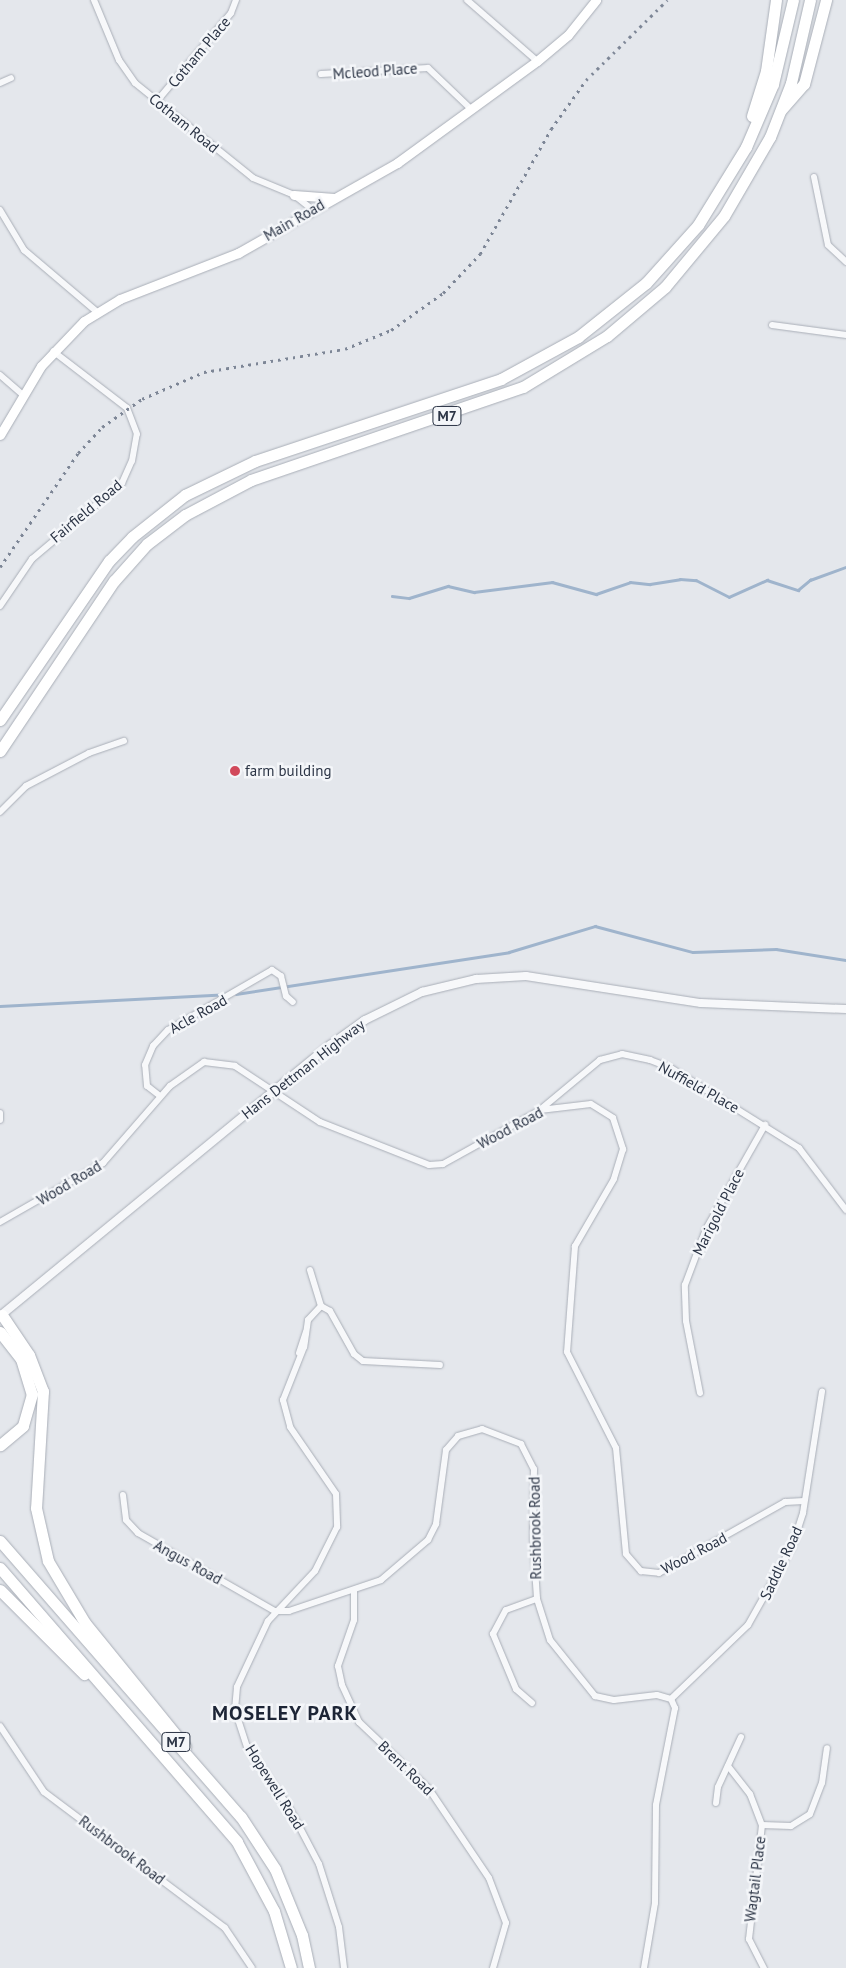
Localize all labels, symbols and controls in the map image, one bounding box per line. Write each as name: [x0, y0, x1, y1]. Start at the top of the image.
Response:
street label: Cotham Place: [164, 13, 234, 91]
street label: Mcleod Place: [332, 59, 418, 83]
street label: Cotham Road: [145, 89, 223, 157]
street label: Main Road: [260, 195, 328, 245]
road number: M7: [432, 404, 462, 428]
street label: Fairfield Road: [46, 476, 126, 546]
place label: farm building: [245, 762, 331, 780]
marker: farm building: [229, 765, 241, 777]
street label: Acle Road: [166, 991, 230, 1037]
street label: Hans Dettman Highway: [238, 1015, 368, 1123]
street label: Nuffield Place: [656, 1057, 742, 1117]
street label: Wood Road: [474, 1103, 546, 1153]
street label: Wood Road: [34, 1157, 104, 1209]
street label: Marigold Place: [688, 1165, 748, 1259]
street label: Rushbrook Road: [525, 1476, 545, 1580]
street label: Saddle Road: [756, 1523, 806, 1603]
street label: Wood Road: [658, 1528, 730, 1578]
street label: Angus Road: [151, 1536, 225, 1588]
district label: MOSELEY PARK: [210, 1701, 360, 1725]
road number: M7: [161, 1730, 191, 1754]
street label: Brent Road: [374, 1737, 438, 1799]
street label: Hopewell Road: [242, 1741, 308, 1833]
street label: Rushbrook Road: [75, 1812, 169, 1888]
street label: Wagtail Place: [741, 1835, 769, 1923]

